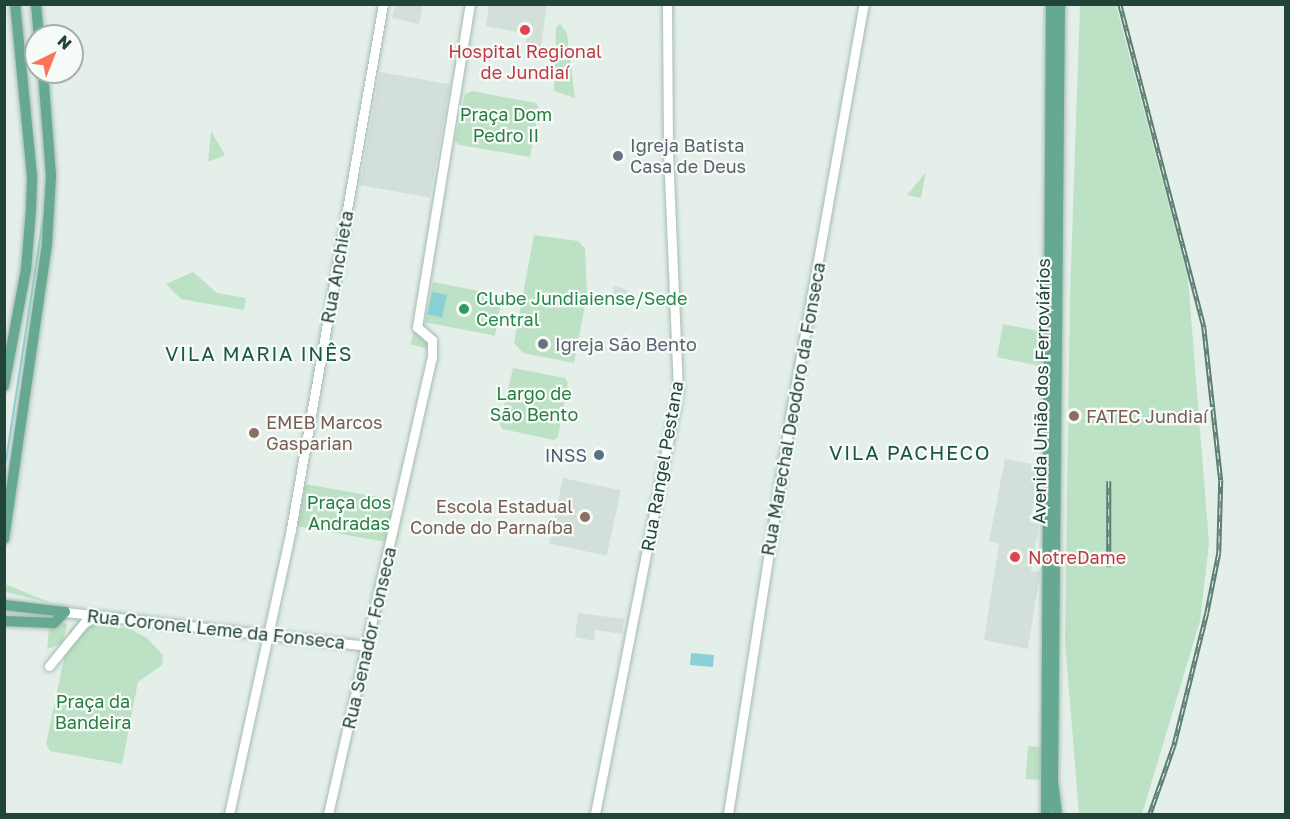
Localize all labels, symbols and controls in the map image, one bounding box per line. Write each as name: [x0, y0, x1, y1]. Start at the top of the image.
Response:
marker: Hospital Regional de Jundiaí: [516, 21, 534, 39]
north arrow: [24, 24, 84, 84]
text: N: [54, 31, 76, 54]
place label: Hospital Regional de Jundiaí: [448, 41, 602, 84]
park label: Praça Dom Pedro II: [460, 104, 552, 146]
place label: Igreja Batista Casa de Deus: [630, 135, 746, 178]
marker: Igreja Batista Casa de Deus: [611, 149, 625, 163]
street label: Rua Anchieta: [316, 209, 358, 325]
street label: Avenida União dos Ferroviários: [1028, 258, 1054, 524]
street label: Rua Marechal Deodoro da Fonseca: [757, 261, 829, 557]
place label: Clube Jundiaiense/Sede Central: [476, 288, 687, 330]
marker: Clube Jundiaiense/Sede Central: [457, 302, 471, 316]
place label: Igreja São Bento: [555, 333, 697, 355]
marker: Igreja São Bento: [536, 337, 550, 351]
district label: VILA MARIA INÊS: [165, 341, 353, 365]
street label: Rua Rangel Pestana: [636, 379, 688, 553]
park label: Largo de São Bento: [490, 383, 578, 426]
place label: FATEC Jundiaí: [1086, 405, 1208, 427]
marker: FATEC Jundiaí: [1067, 409, 1081, 423]
place label: EMEB Marcos Gasparian: [266, 412, 383, 454]
marker: EMEB Marcos Gasparian: [247, 426, 261, 440]
district label: VILA PACHECO: [829, 440, 991, 464]
place label: INSS: [545, 444, 587, 466]
marker: INSS: [592, 448, 606, 462]
park label: Praça dos Andradas: [307, 492, 391, 534]
place label: Escola Estadual Conde do Parnaíba: [410, 496, 573, 538]
marker: Escola Estadual Conde do Parnaíba: [578, 510, 592, 524]
street label: Rua Senador Fonseca: [338, 545, 400, 731]
place label: NotreDame: [1028, 546, 1126, 568]
marker: NotreDame: [1006, 548, 1024, 566]
street label: Rua Coronel Leme da Fonseca: [86, 605, 346, 653]
park label: Praça da Bandeira: [55, 691, 131, 734]

